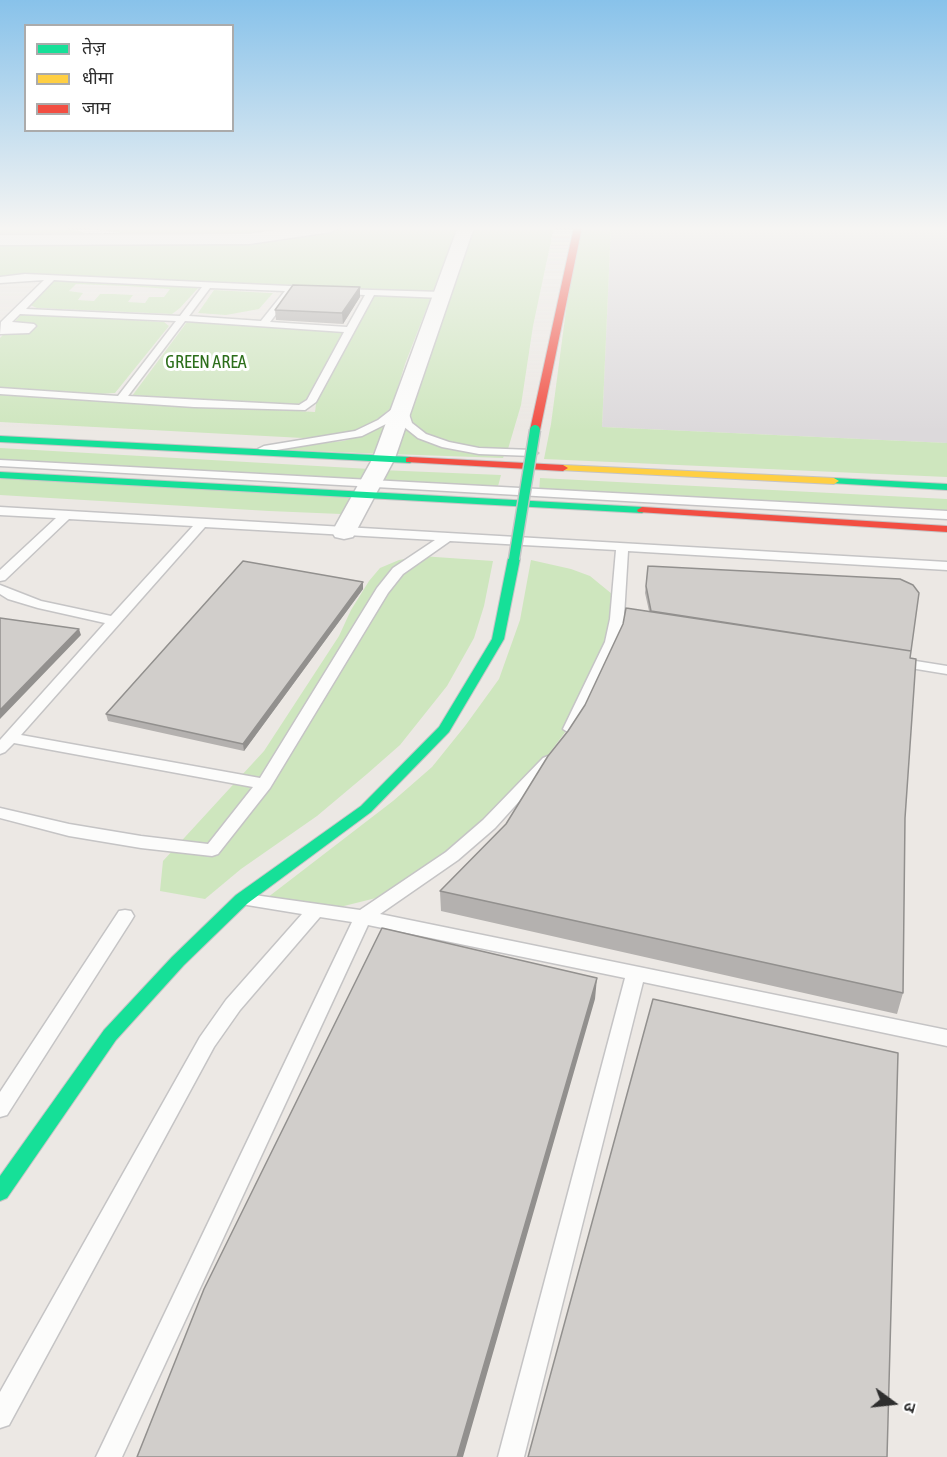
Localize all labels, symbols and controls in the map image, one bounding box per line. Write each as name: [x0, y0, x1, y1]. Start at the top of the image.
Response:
legend: [24, 24, 234, 132]
text: तेज़: [82, 37, 106, 58]
text: धीमा: [82, 67, 113, 88]
text: जाम: [82, 97, 111, 118]
park label: GREEN AREA: [165, 351, 247, 373]
north arrow: [863, 1373, 923, 1433]
text: उ: [900, 1401, 920, 1415]

